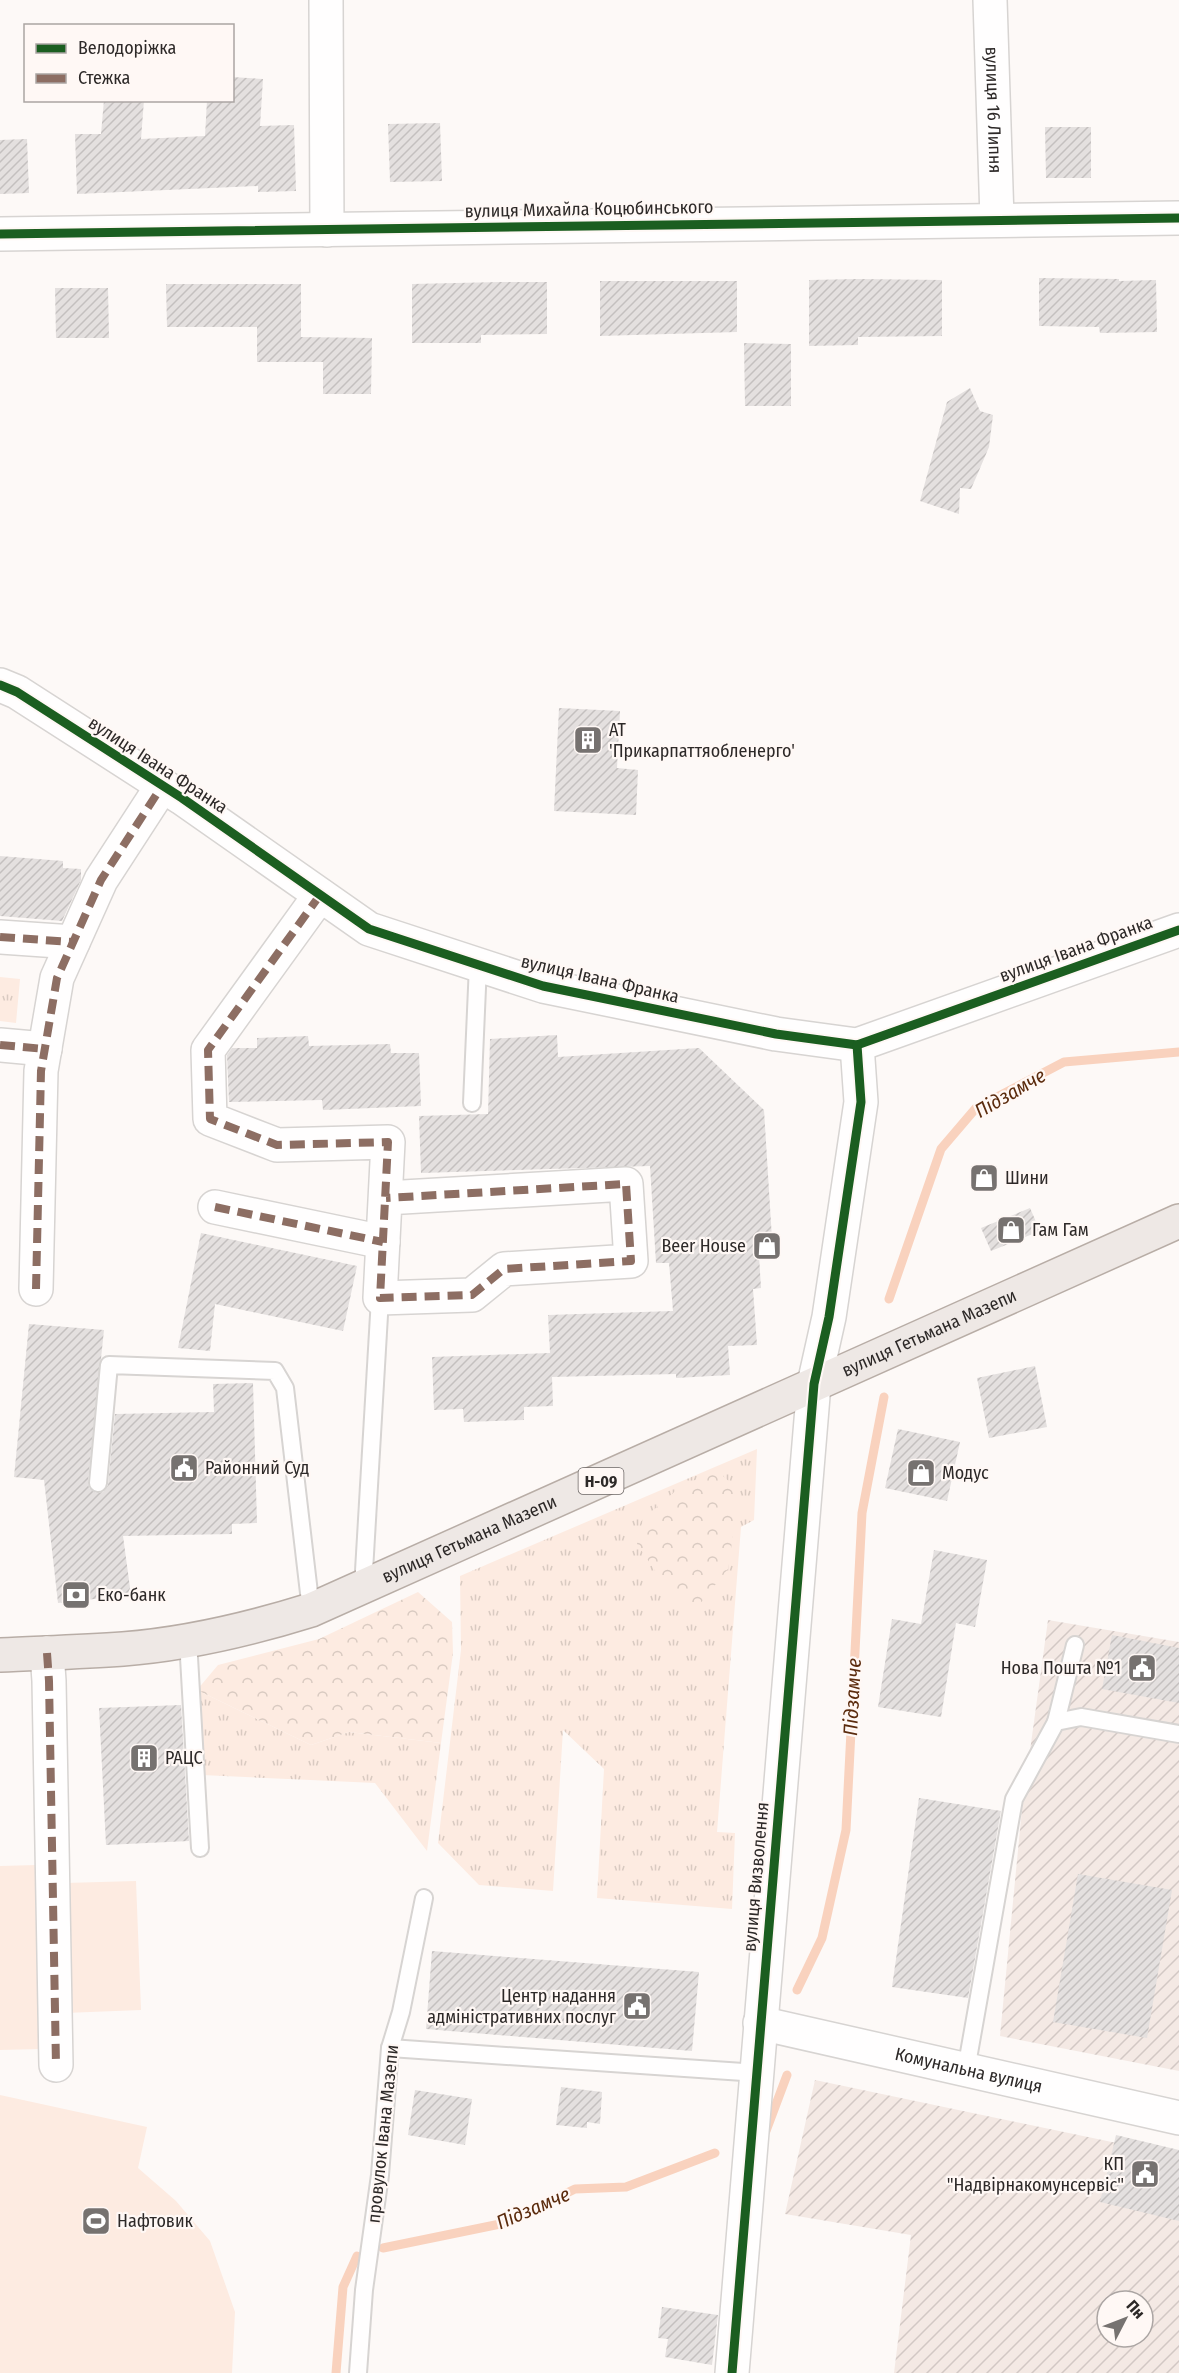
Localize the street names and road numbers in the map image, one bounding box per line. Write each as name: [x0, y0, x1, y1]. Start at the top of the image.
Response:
street label: вулиця 16 Липня: [980, 46, 1007, 174]
street label: вулиця Михайла Коцюбинського: [465, 196, 713, 222]
street label: вулиця Івана Франка: [84, 712, 232, 818]
street label: вулиця Івана Франка: [996, 911, 1156, 987]
street label: вулиця Івана Франка: [519, 950, 681, 1008]
street label: вулиця Гетьмана Мазепи: [838, 1284, 1020, 1382]
road number: Н-09: [578, 1468, 624, 1494]
street label: вулиця Гетьмана Мазепи: [379, 1490, 560, 1588]
street label: вулиця Визволення: [738, 1801, 774, 1953]
street label: Комунальна вулиця: [893, 2043, 1045, 2098]
street label: провулок Івана Мазепи: [363, 2044, 403, 2224]

